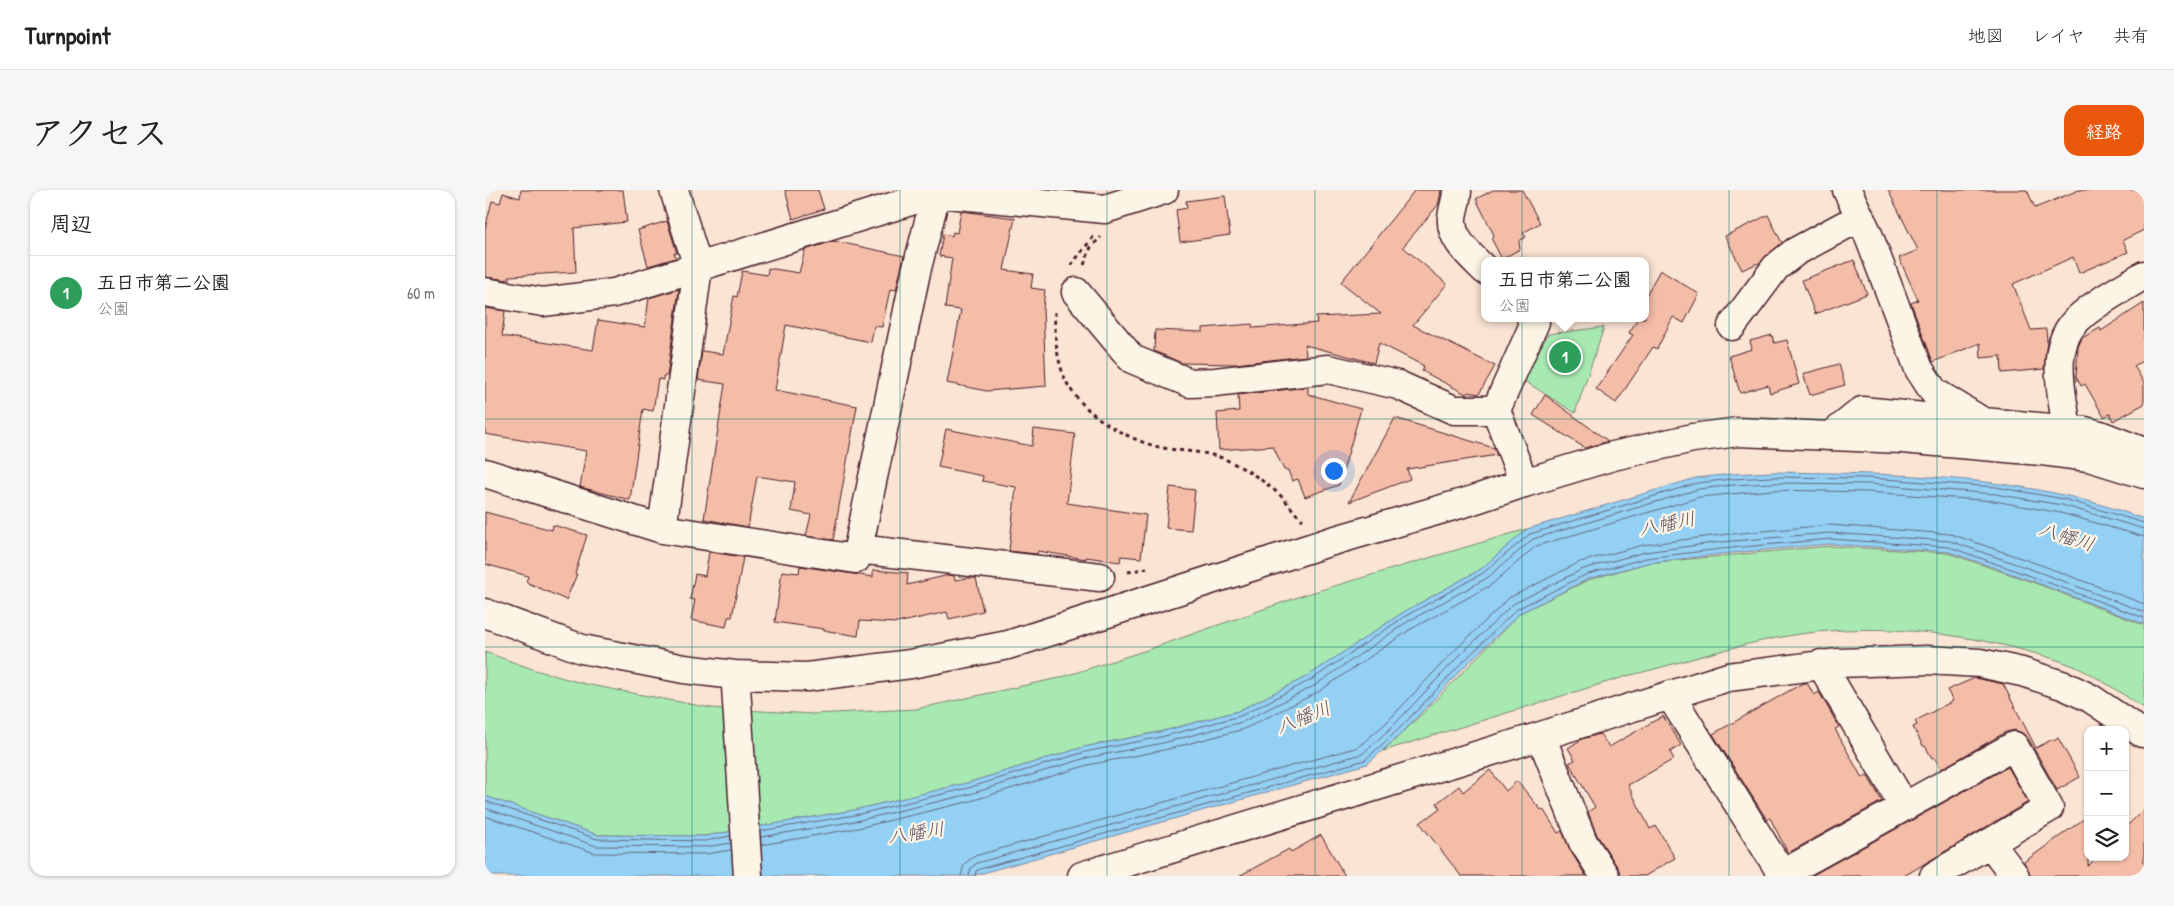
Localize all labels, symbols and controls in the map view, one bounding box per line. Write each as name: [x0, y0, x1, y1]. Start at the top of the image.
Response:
text: Turnpoint: [25, 19, 110, 51]
text: 地図: [1968, 23, 2004, 48]
text: レイヤ: [2032, 23, 2085, 48]
text: 共有: [2113, 23, 2149, 48]
button: 経路: [2064, 105, 2144, 156]
text: アクセス: [30, 109, 168, 156]
text: 周辺: [50, 209, 92, 238]
popup: [1481, 257, 1649, 322]
text: 五日市第二公園: [1498, 266, 1632, 292]
text: 五日市第二公園: [97, 269, 230, 295]
text: 1: [63, 282, 69, 304]
text: 60 m: [407, 282, 435, 304]
text: 公園: [1498, 294, 1531, 316]
text: 公園: [97, 297, 129, 319]
pin: 1: [1549, 338, 1581, 376]
your location: [1321, 458, 1347, 484]
water label: 八幡川: [1637, 505, 1697, 541]
water label: 八幡川: [2036, 515, 2098, 557]
water label: 八幡川: [1272, 694, 1334, 740]
map controls: [2084, 726, 2129, 861]
button: +: [2084, 726, 2129, 771]
button: −: [2084, 771, 2129, 816]
water label: 八幡川: [886, 815, 946, 849]
button: layers: [2084, 816, 2129, 861]

